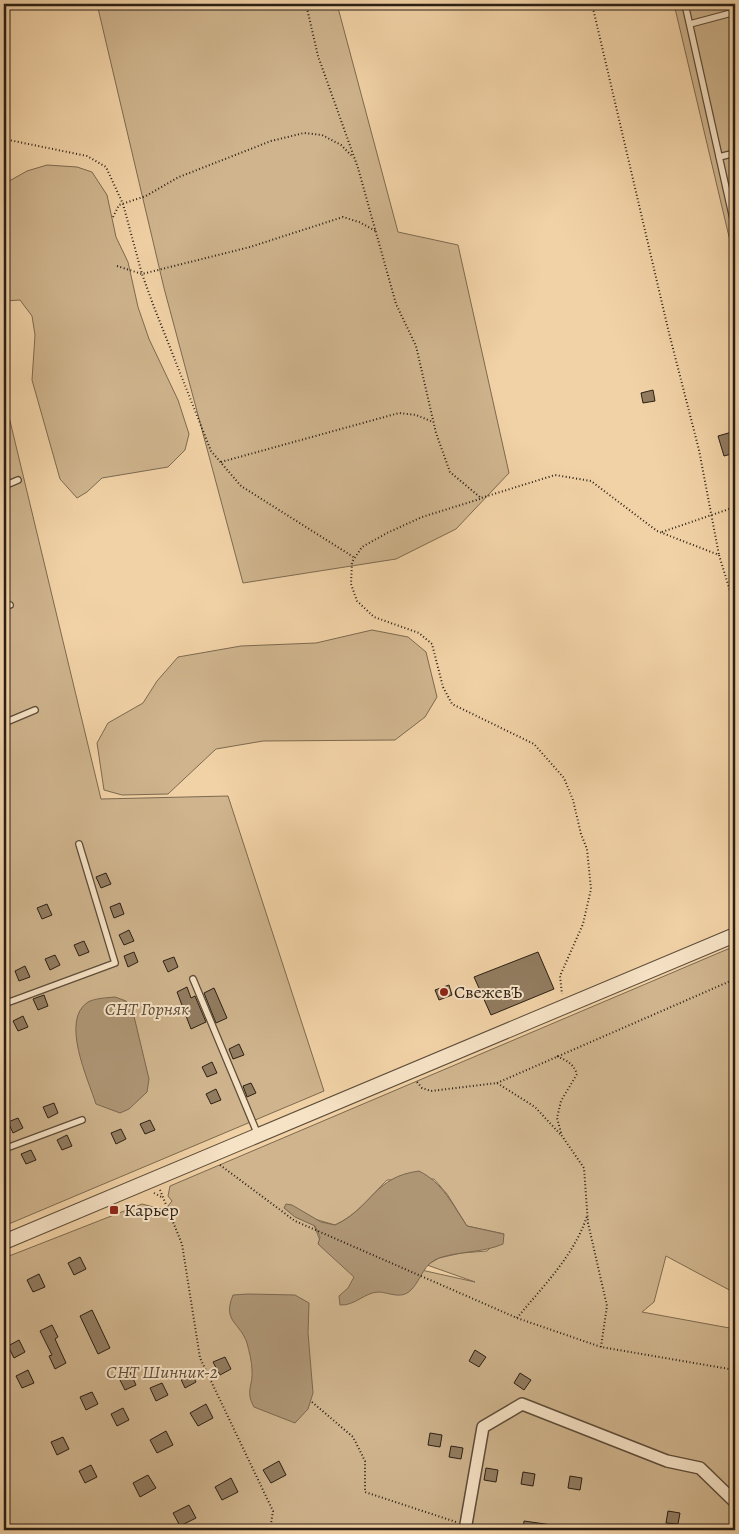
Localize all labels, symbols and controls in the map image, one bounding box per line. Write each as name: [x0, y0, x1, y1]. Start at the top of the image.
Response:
place label: СвежевЪ: [454, 980, 522, 1004]
marker: СвежевЪ: [438, 986, 450, 998]
park label: СНТ Горняк: [105, 997, 189, 1021]
place label: Карьер: [124, 1198, 179, 1222]
marker: Карьер: [108, 1204, 120, 1216]
park label: СНТ Шинник-2: [106, 1360, 218, 1384]

